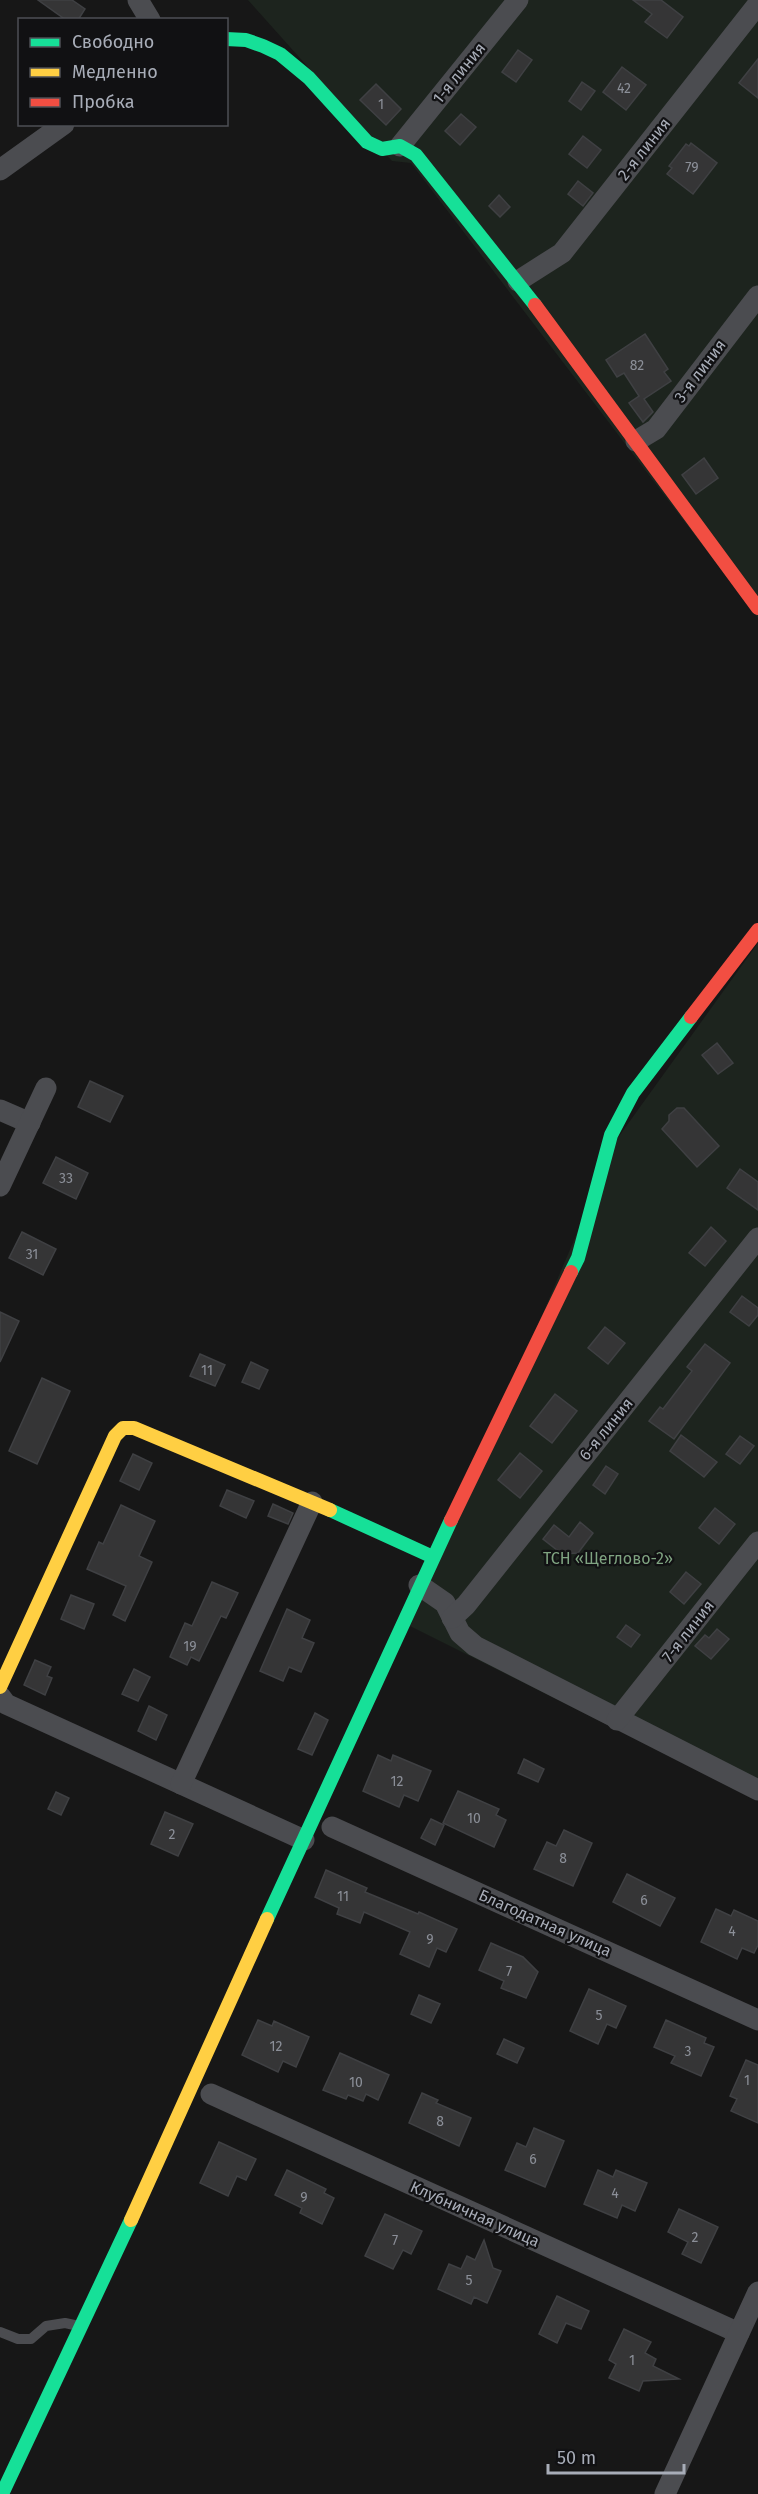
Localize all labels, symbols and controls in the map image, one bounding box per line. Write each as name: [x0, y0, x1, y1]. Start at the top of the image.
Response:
legend: [18, 18, 228, 126]
text: Свободно: [72, 31, 154, 53]
street label: 1-я линия: [429, 39, 489, 107]
text: Медленно: [72, 61, 158, 83]
house number: 42: [617, 80, 631, 97]
text: Пробка: [72, 91, 135, 113]
house number: 1: [378, 96, 384, 113]
street label: 2-я линия: [614, 114, 674, 184]
house number: 79: [685, 159, 699, 176]
street label: 3-я линия: [670, 336, 730, 406]
house number: 82: [630, 357, 644, 374]
house number: 33: [59, 1170, 73, 1187]
house number: 31: [26, 1246, 38, 1263]
house number: 11: [201, 1362, 213, 1379]
street label: 6-я линия: [575, 1394, 637, 1464]
park label: ТСН «Щеглово-2»: [543, 1549, 673, 1568]
street label: 7-я линия: [658, 1596, 718, 1666]
house number: 19: [183, 1638, 197, 1655]
house number: 12: [391, 1773, 404, 1790]
house number: 10: [467, 1810, 481, 1827]
house number: 2: [169, 1826, 176, 1843]
house number: 8: [559, 1850, 567, 1867]
street label: Благодатная улица: [476, 1885, 614, 1961]
house number: 11: [337, 1888, 349, 1905]
house number: 6: [640, 1892, 648, 1909]
house number: 4: [728, 1923, 736, 1940]
house number: 9: [426, 1931, 434, 1948]
house number: 7: [506, 1963, 512, 1980]
house number: 5: [595, 2007, 603, 2024]
house number: 12: [270, 2038, 283, 2055]
house number: 3: [685, 2043, 692, 2060]
house number: 1: [744, 2072, 750, 2089]
house number: 10: [349, 2074, 363, 2091]
house number: 8: [436, 2113, 444, 2130]
house number: 6: [529, 2151, 537, 2168]
street label: Клубничная улица: [407, 2177, 543, 2251]
house number: 4: [611, 2185, 619, 2202]
house number: 9: [300, 2189, 308, 2206]
house number: 2: [692, 2229, 699, 2246]
house number: 7: [392, 2232, 398, 2249]
house number: 5: [465, 2272, 473, 2289]
house number: 1: [629, 2352, 635, 2369]
scale bar: [548, 2437, 684, 2475]
text: 50 m: [557, 2447, 596, 2469]

